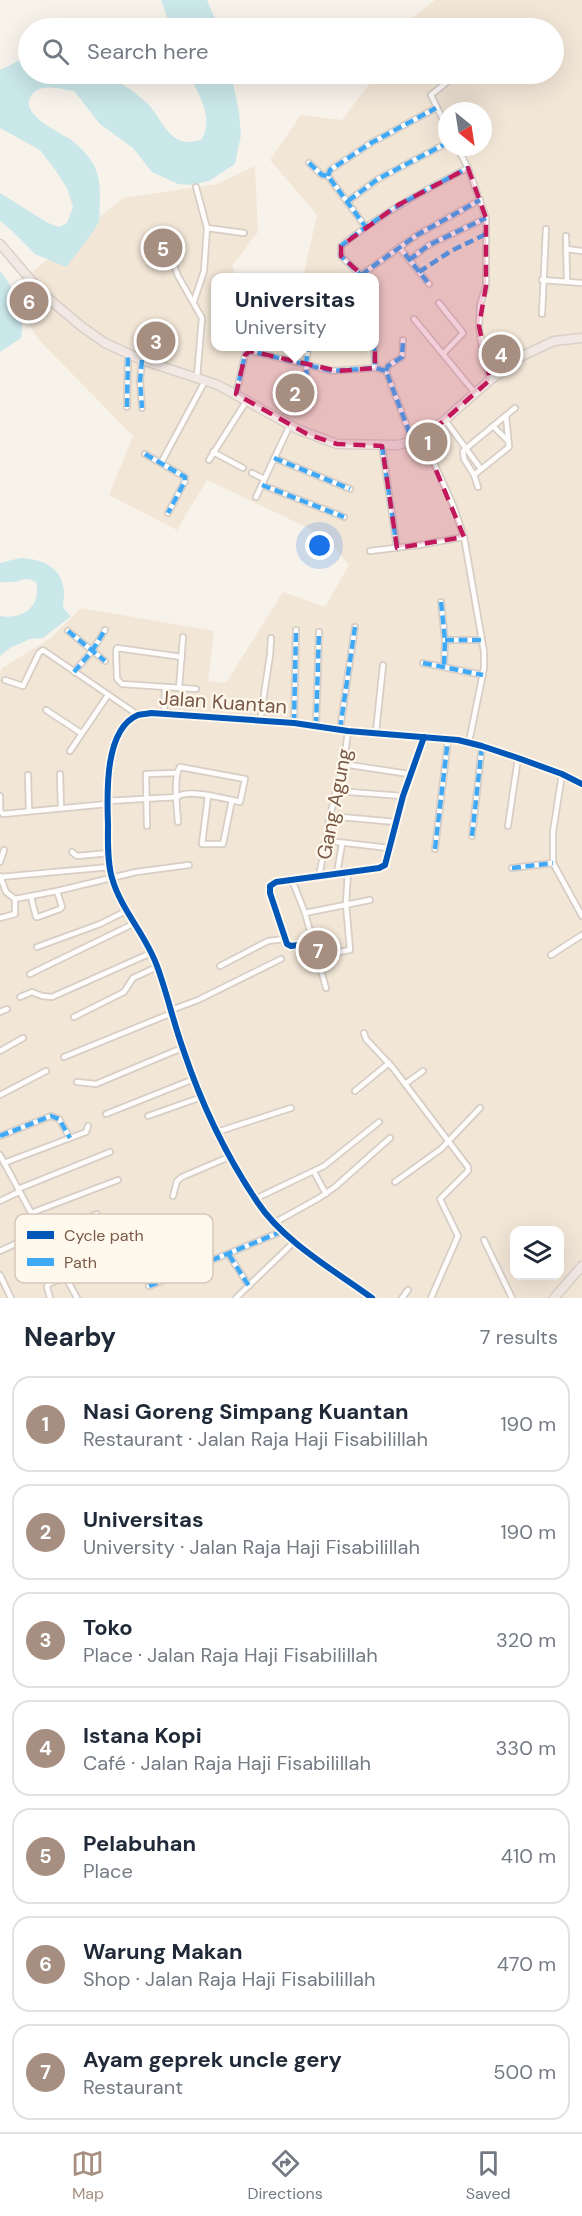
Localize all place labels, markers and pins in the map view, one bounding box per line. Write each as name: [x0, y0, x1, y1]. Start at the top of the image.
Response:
pin: 5: [144, 226, 182, 270]
pin: 6: [9, 278, 48, 324]
pin: 3: [136, 318, 176, 364]
pin: 4: [482, 332, 520, 376]
pin: 2: [276, 370, 314, 416]
pin: 1: [408, 420, 448, 464]
pin: 7: [298, 928, 338, 972]

